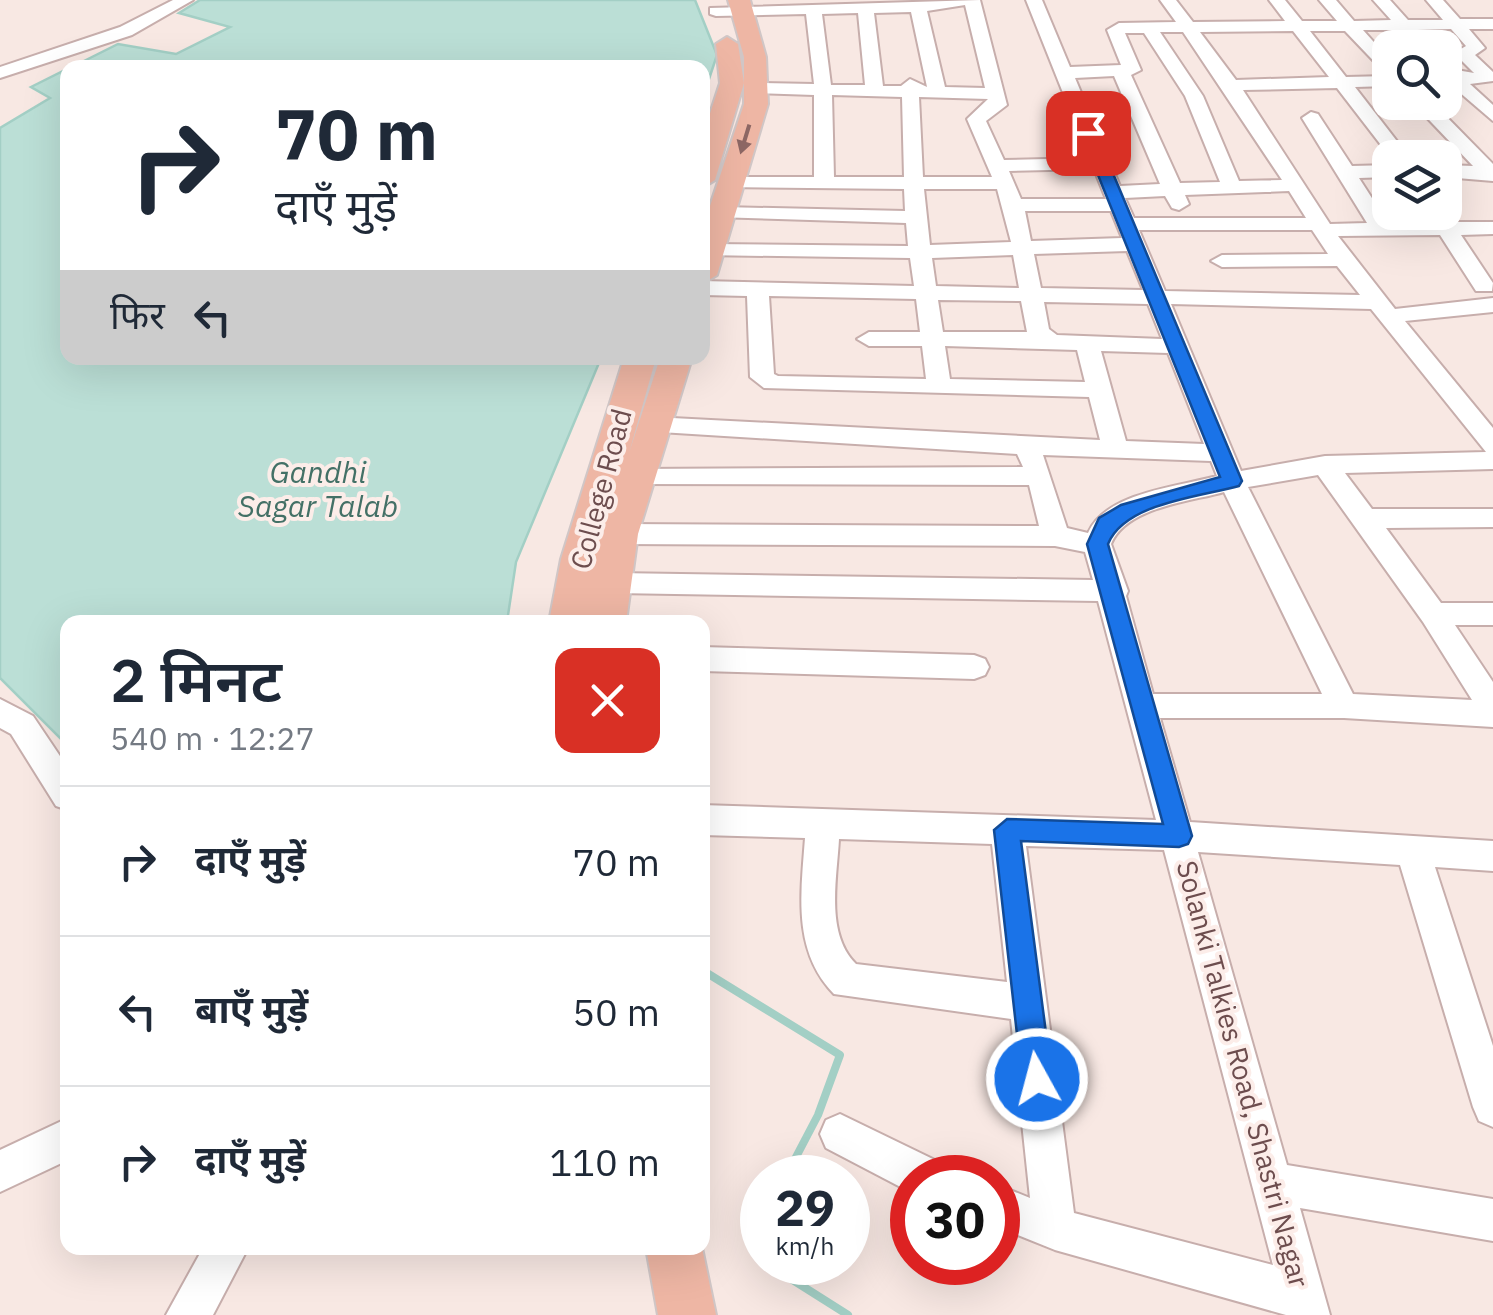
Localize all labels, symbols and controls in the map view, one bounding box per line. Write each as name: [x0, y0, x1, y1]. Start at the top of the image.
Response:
map controls: [1372, 30, 1462, 230]
button: search: [1372, 30, 1462, 120]
text: 70 m: [275, 88, 438, 179]
pin: [1046, 91, 1131, 176]
icon: right: [110, 100, 240, 230]
icon: arrive: [1061, 106, 1116, 161]
one-way arrow: [737, 124, 752, 154]
button: layers: [1372, 140, 1462, 230]
text: दाएँ मुड़ें: [275, 176, 397, 234]
text: फिर: [110, 290, 165, 339]
icon: left: [185, 290, 240, 345]
street label: College Road: [561, 405, 640, 573]
water label: Gandhi Sagar Talab: [238, 452, 398, 525]
text: 2 मिनट: [110, 640, 282, 719]
button: close: [555, 648, 660, 753]
text: 540 m · 12:27: [110, 717, 315, 759]
icon: right: [110, 834, 165, 889]
text: दाएँ मुड़ें: [195, 834, 306, 883]
text: 70 m: [572, 837, 660, 886]
street label: Solanki Talkies Road, Shastri Nagar: [1169, 856, 1318, 1291]
icon: left: [110, 984, 165, 1039]
text: बाएँ मुड़ें: [195, 984, 308, 1033]
text: 50 m: [572, 987, 660, 1036]
position arrow: [985, 1027, 1089, 1131]
icon: right: [110, 1134, 165, 1189]
text: दाएँ मुड़ें: [195, 1134, 306, 1183]
text: 110 m: [549, 1137, 660, 1186]
speed limit sign: 30: [890, 1155, 1020, 1285]
text: 29: [775, 1175, 835, 1240]
text: km/h: [776, 1229, 834, 1262]

